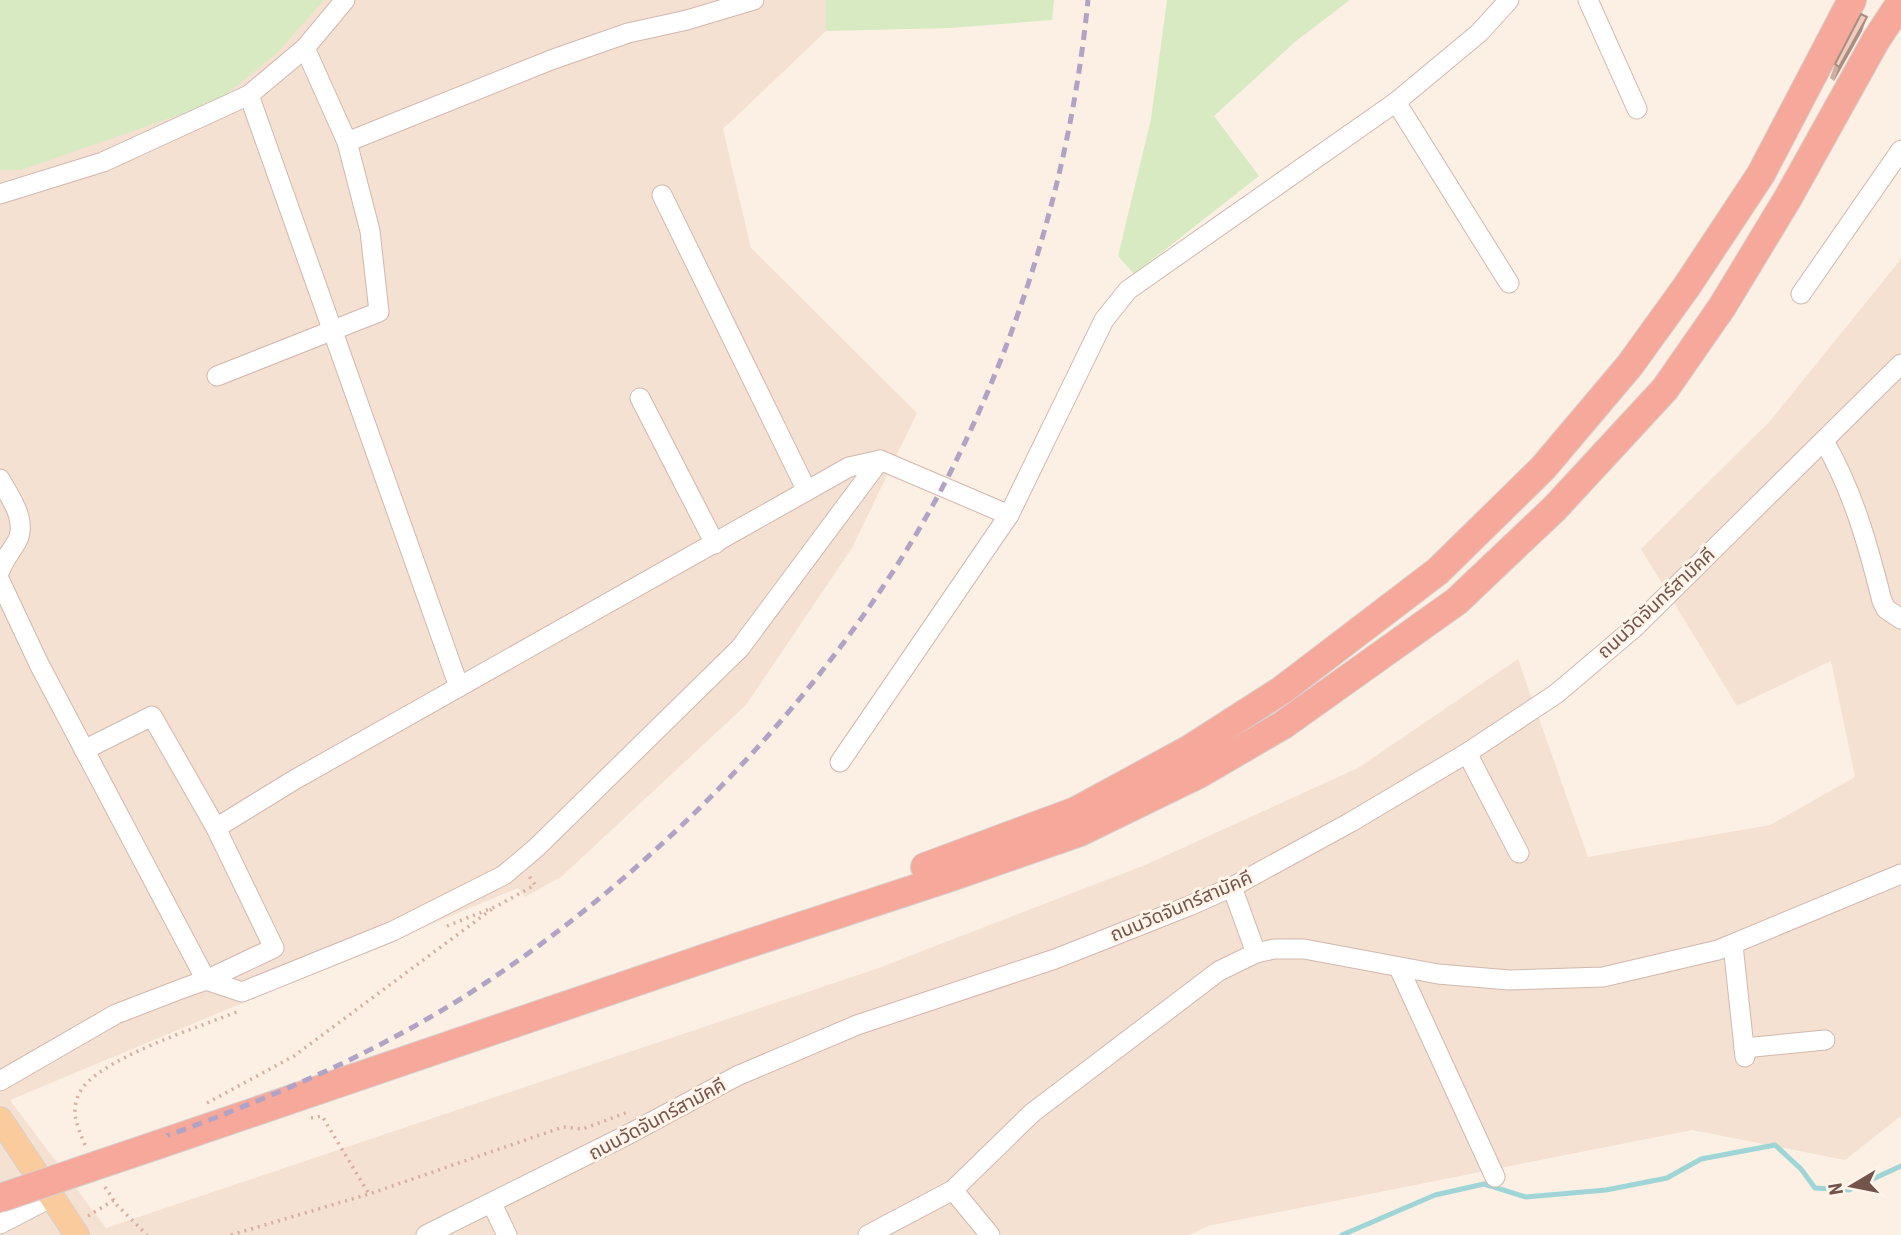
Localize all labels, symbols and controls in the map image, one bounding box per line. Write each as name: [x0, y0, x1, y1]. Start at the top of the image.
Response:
street label: ถนนวัดจันทร์สามัคคี: [1593, 543, 1719, 663]
street label: ถนนวัดจันทร์สามัคคี: [1107, 866, 1255, 946]
street label: ถนนวัดจันทร์สามัคคี: [585, 1073, 729, 1165]
north arrow: [1817, 1151, 1887, 1221]
text: N: [1823, 1181, 1848, 1197]

